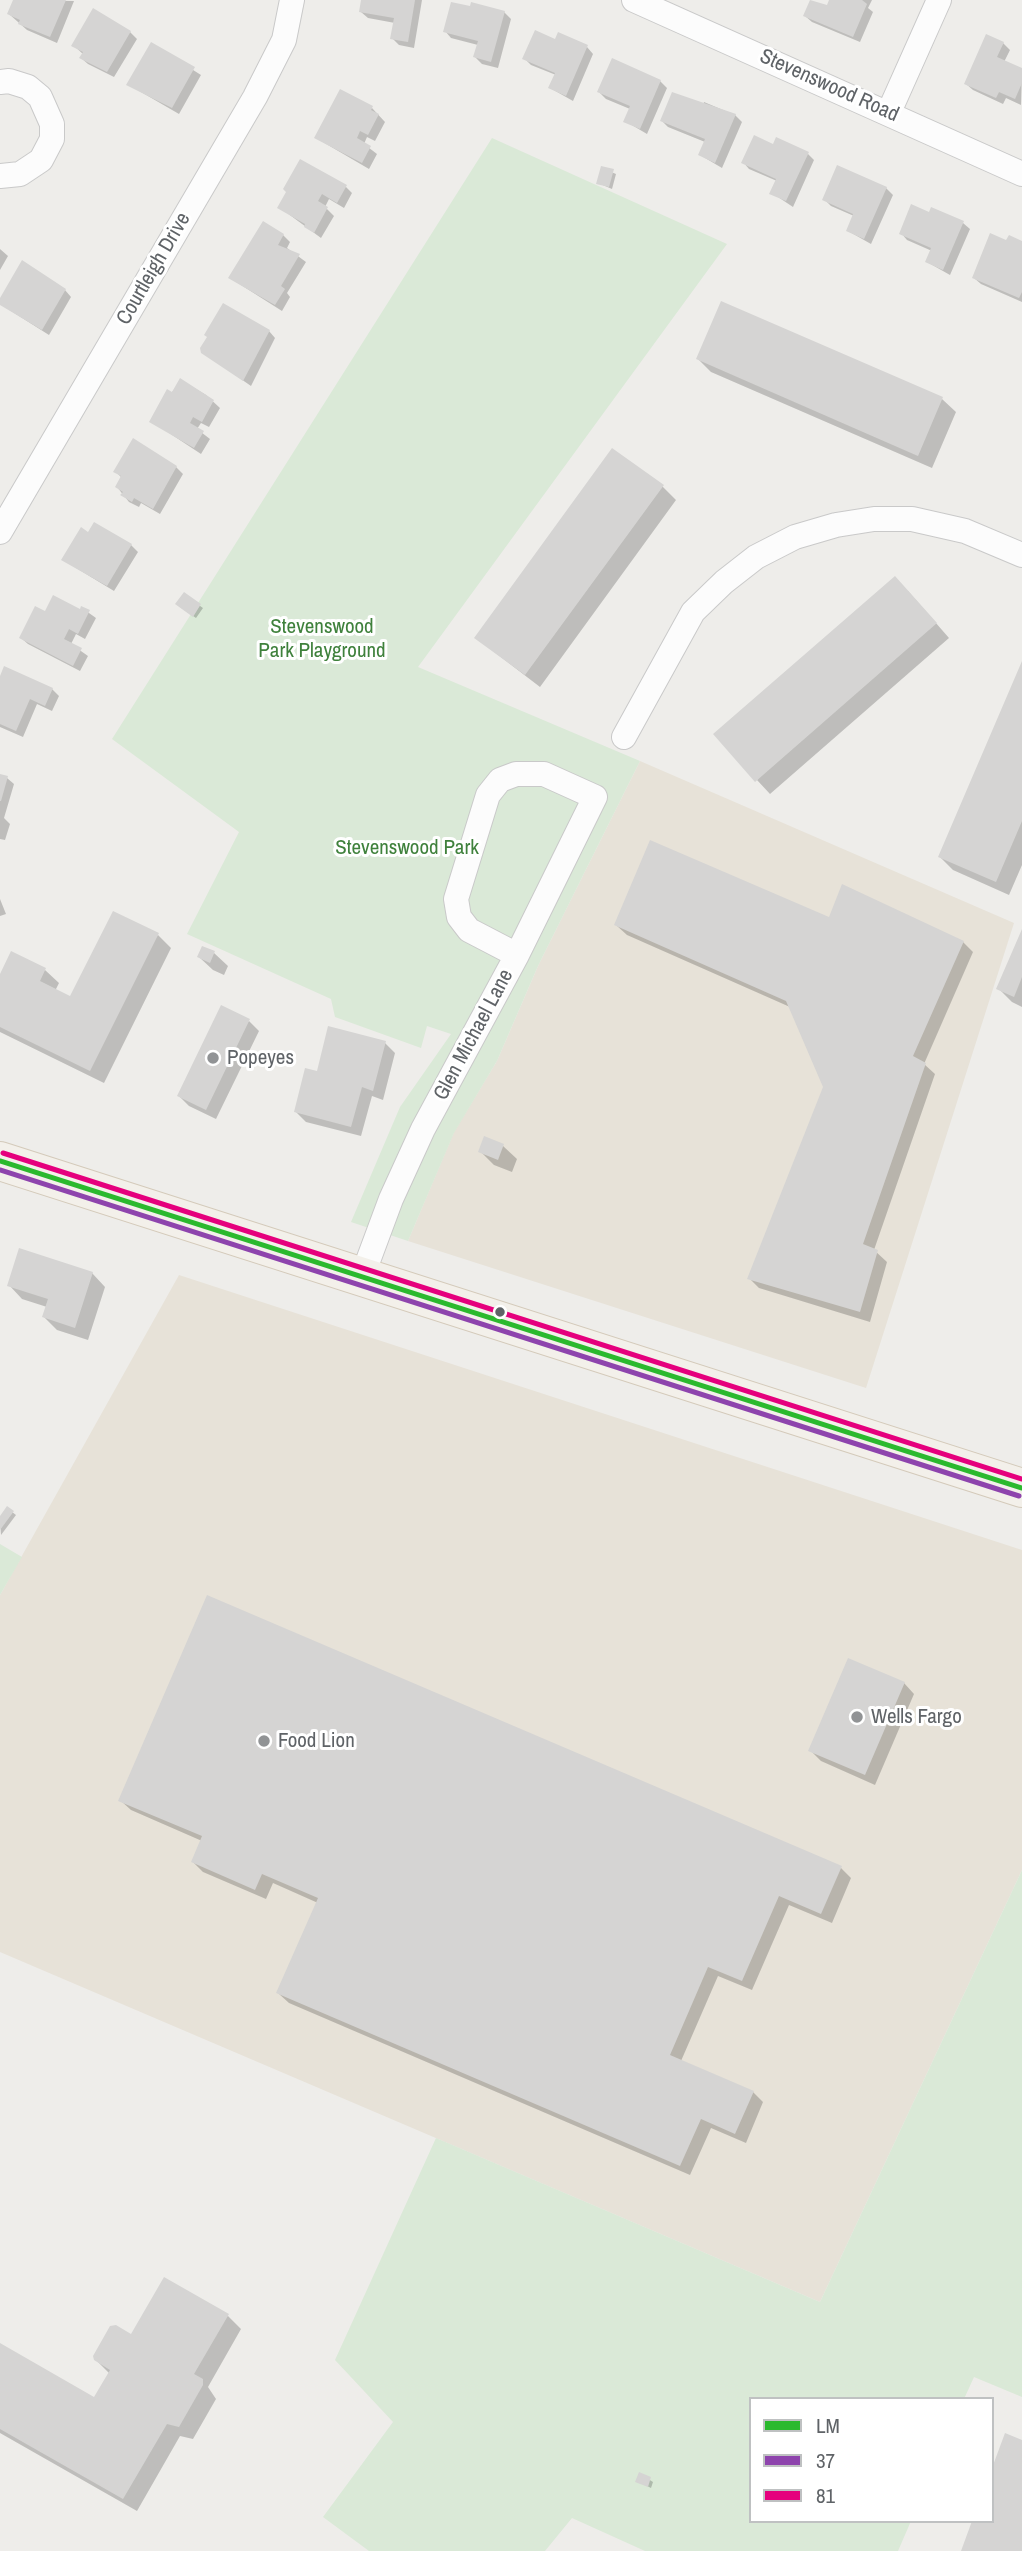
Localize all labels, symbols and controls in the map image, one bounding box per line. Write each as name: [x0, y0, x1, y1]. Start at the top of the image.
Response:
street label: Stevenswood Road: [756, 44, 902, 128]
street label: Courtleigh Drive: [112, 208, 196, 330]
park label: Stevenswood Park Playground: [258, 614, 386, 664]
park label: Stevenswood Park: [335, 835, 479, 861]
street label: Glen Michael Lane: [429, 965, 519, 1105]
place label: Popeyes: [227, 1045, 294, 1071]
marker: Popeyes: [205, 1050, 221, 1066]
unlabelled marker: [493, 1305, 507, 1319]
place label: Wells Fargo: [871, 1704, 962, 1730]
marker: Wells Fargo: [849, 1709, 865, 1725]
place label: Food Lion: [278, 1728, 355, 1754]
marker: Food Lion: [256, 1733, 272, 1749]
legend: [749, 2397, 994, 2523]
text: LM: [816, 2411, 840, 2440]
text: 37: [816, 2446, 835, 2475]
text: 81: [816, 2481, 835, 2510]

